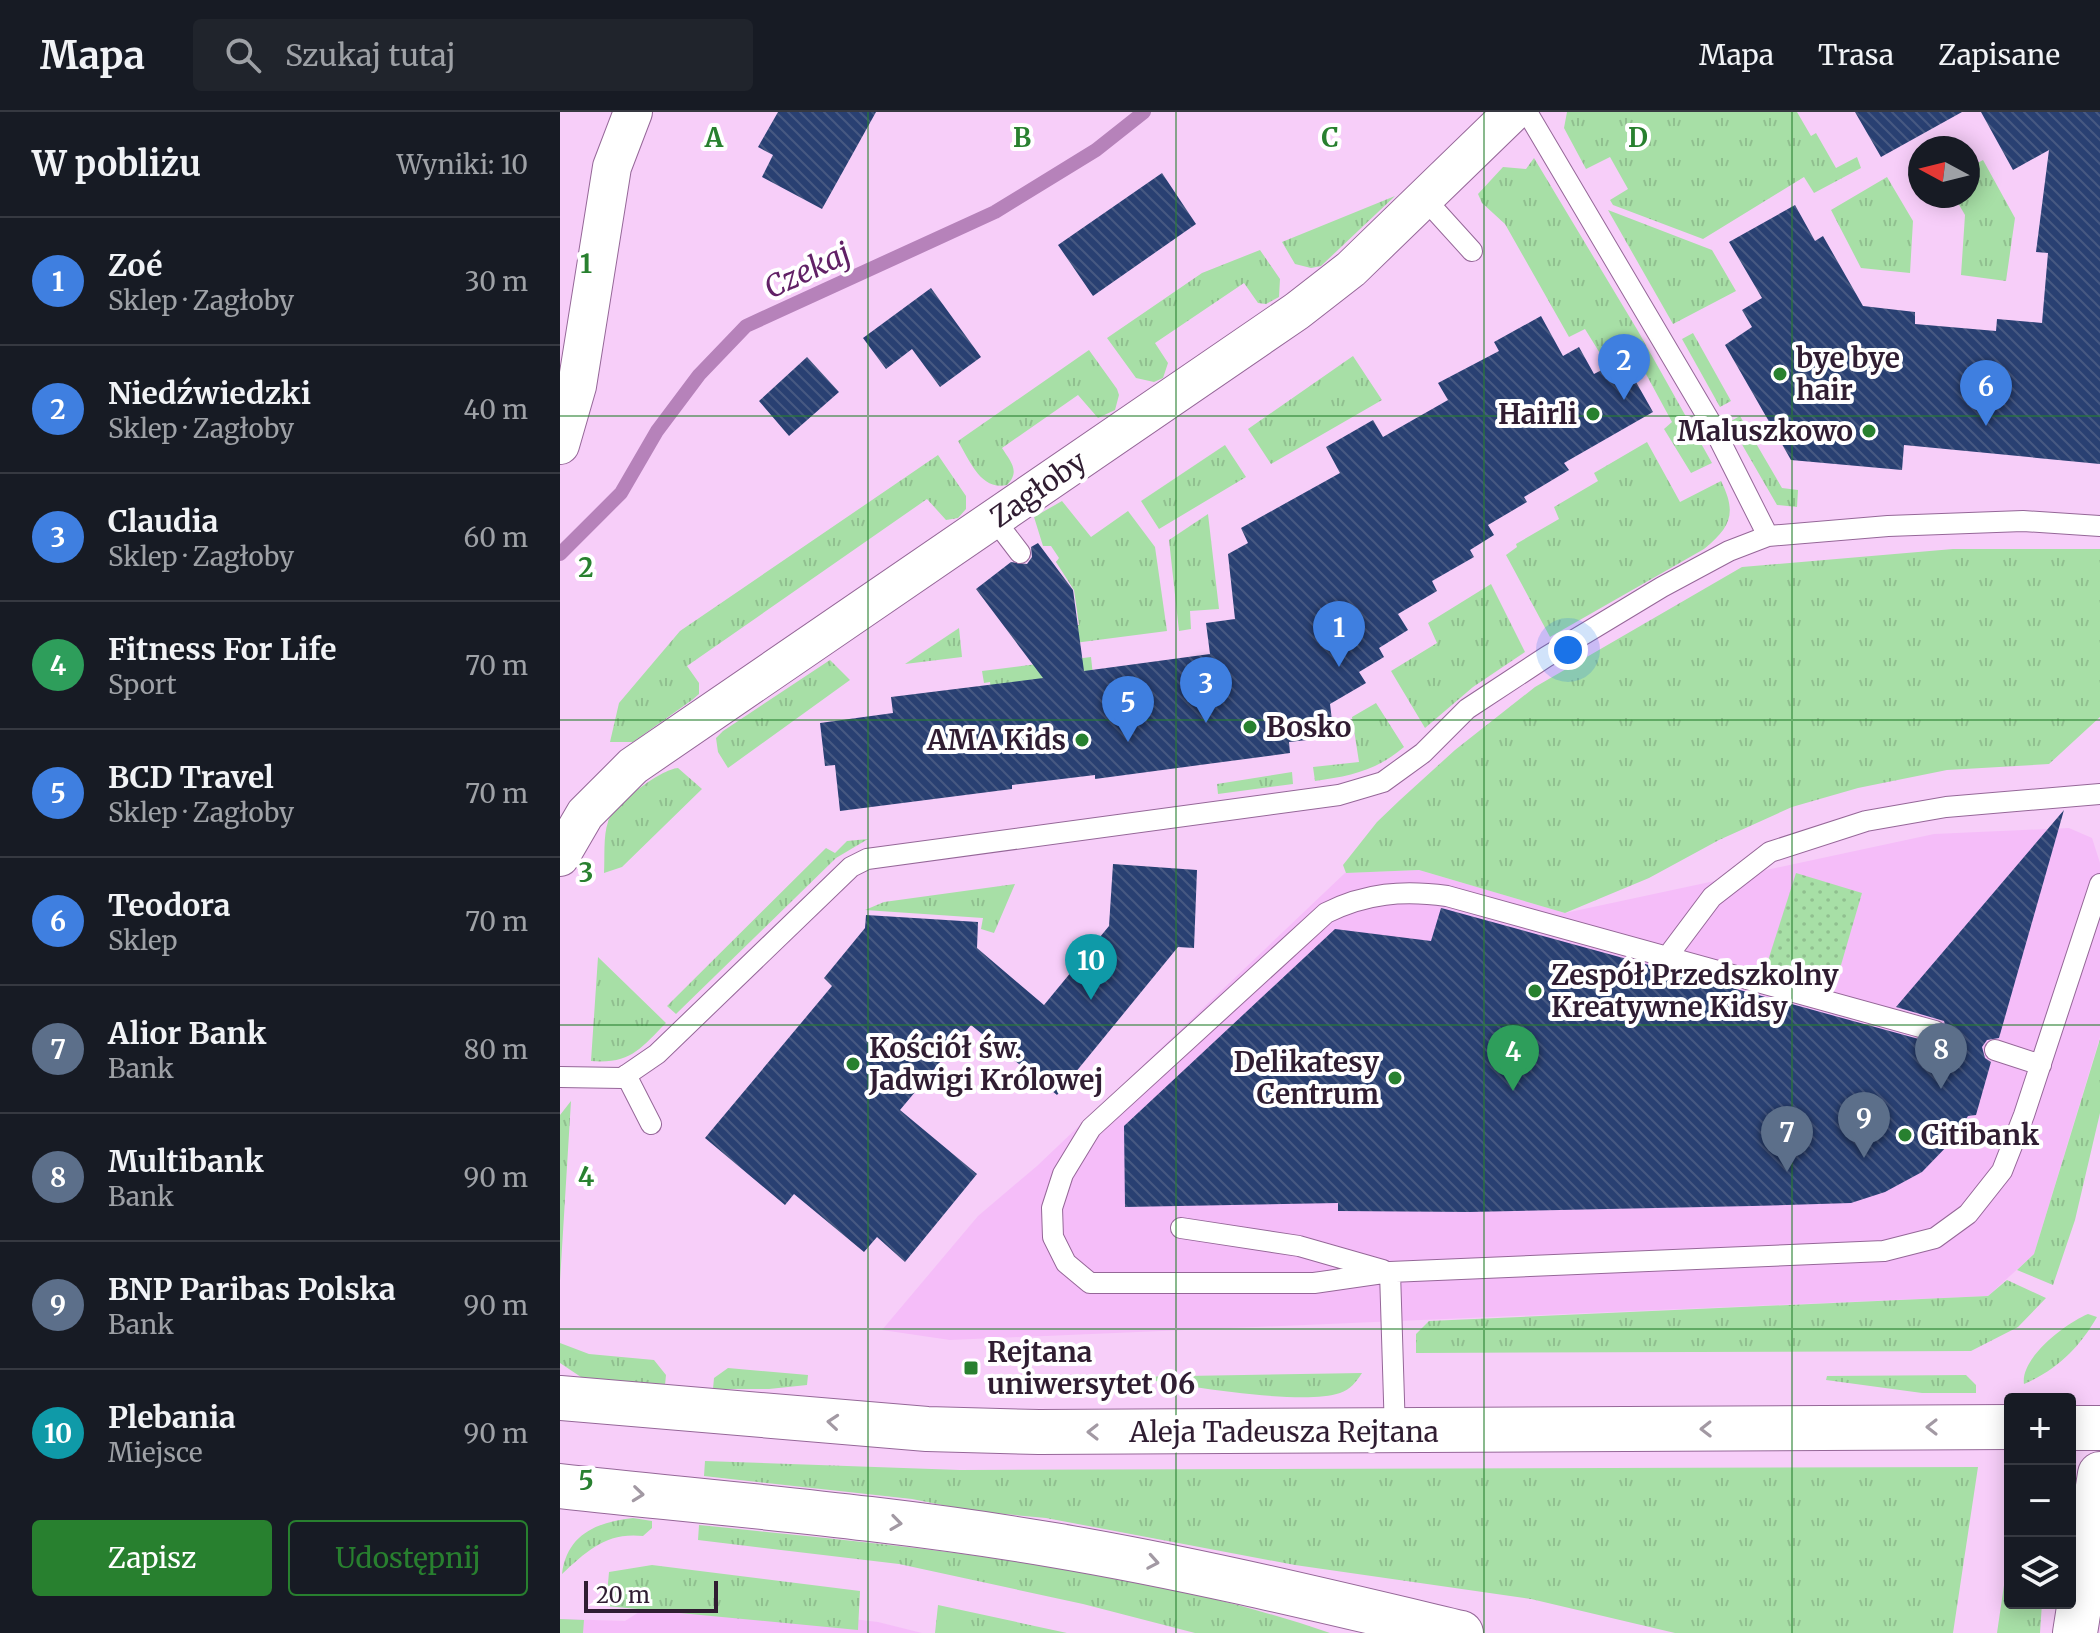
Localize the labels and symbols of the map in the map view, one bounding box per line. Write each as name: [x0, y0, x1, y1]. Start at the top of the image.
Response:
text: A: [704, 121, 724, 154]
text: B: [1013, 121, 1031, 154]
text: C: [1321, 121, 1339, 154]
text: D: [1628, 121, 1648, 154]
north arrow: [1908, 136, 1980, 208]
water label: Czekaj: [758, 234, 856, 306]
text: 1: [580, 247, 592, 280]
pin: 2: [1598, 334, 1650, 400]
place label: bye bye hair: [1796, 340, 1900, 408]
pin: 6: [1960, 360, 2012, 426]
marker: bye bye hair: [1771, 365, 1789, 383]
place label: Hairli: [1498, 396, 1577, 432]
marker: Hairli: [1584, 405, 1602, 423]
place label: Maluszkowo: [1677, 413, 1853, 449]
marker: Maluszkowo: [1860, 422, 1878, 440]
street label: Zagłoby: [983, 442, 1094, 535]
text: 2: [578, 551, 594, 584]
pin: 1: [1313, 601, 1365, 667]
your location: [1548, 630, 1588, 670]
pin: 3: [1180, 657, 1232, 723]
pin: 5: [1102, 676, 1154, 742]
place label: Bosko: [1266, 709, 1351, 745]
marker: Bosko: [1241, 718, 1259, 736]
place label: AMA Kids: [926, 722, 1066, 758]
marker: AMA Kids: [1073, 731, 1091, 749]
text: 3: [579, 856, 593, 889]
pin: 10: [1065, 934, 1117, 1000]
place label: Zespół Przedszkolny Kreatywne Kidsy: [1551, 957, 1839, 1025]
marker: Zespół Przedszkolny Kreatywne Kidsy: [1526, 982, 1544, 1000]
pin: 8: [1915, 1023, 1967, 1089]
pin: 4: [1487, 1025, 1539, 1091]
place label: Kościół św. Jadwigi Królowej: [868, 1030, 1104, 1098]
place label: Delikatesy Centrum: [1233, 1044, 1379, 1112]
marker: Kościół św. Jadwigi Królowej: [844, 1055, 862, 1073]
marker: Delikatesy Centrum: [1386, 1069, 1404, 1087]
pin: 9: [1838, 1092, 1890, 1158]
pin: 7: [1761, 1106, 1813, 1172]
place label: Citibank: [1921, 1117, 2040, 1153]
marker: Citibank: [1896, 1126, 1914, 1144]
text: 4: [578, 1160, 595, 1193]
place label: Rejtana uniwersytet 06: [987, 1334, 1195, 1402]
marker: Rejtana uniwersytet 06: [962, 1359, 980, 1377]
one-way arrow: [826, 1413, 839, 1430]
street label: Aleja Tadeusza Rejtana: [1128, 1414, 1439, 1450]
one-way arrow: [1925, 1418, 1938, 1436]
one-way arrow: [1699, 1420, 1712, 1438]
one-way arrow: [1086, 1423, 1099, 1441]
text: 5: [578, 1464, 594, 1497]
one-way arrow: [631, 1486, 644, 1503]
one-way arrow: [889, 1514, 903, 1531]
one-way arrow: [1146, 1553, 1160, 1570]
scale bar: [584, 1577, 718, 1613]

